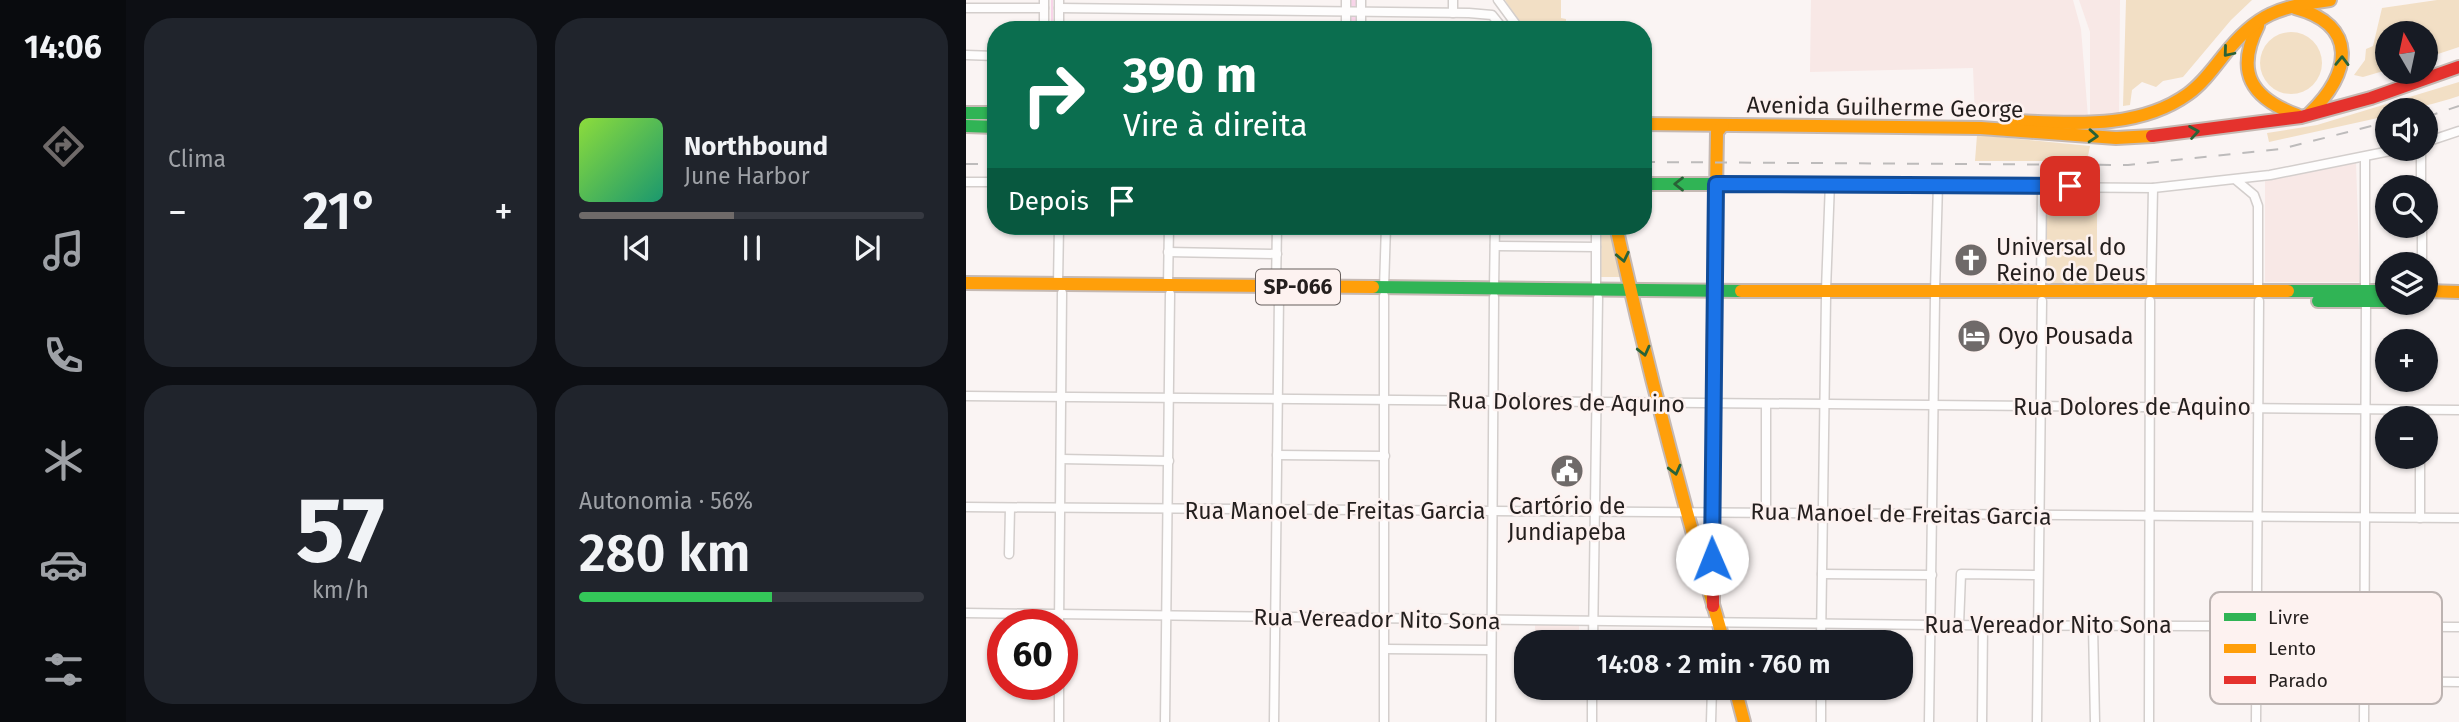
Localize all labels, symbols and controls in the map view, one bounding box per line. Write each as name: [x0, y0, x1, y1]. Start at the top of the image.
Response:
north arrow: [2375, 21, 2438, 84]
map controls: [2375, 21, 2438, 469]
text: 14:06: [24, 28, 102, 66]
one-way arrow: [2224, 44, 2236, 57]
text: 390 m: [1123, 46, 1257, 105]
icon: right: [1008, 49, 1099, 140]
one-way arrow: [2334, 55, 2349, 66]
street label: Avenida Guilherme George: [1746, 91, 2024, 123]
button: sound: [2375, 98, 2438, 161]
text: Vire à direita: [1123, 106, 1308, 144]
icon: directions: [39, 122, 88, 171]
one-way arrow: [2189, 125, 2200, 140]
one-way arrow: [2088, 128, 2099, 143]
text: Northbound: [684, 131, 828, 162]
text: Clima: [168, 145, 226, 173]
pin: [2040, 156, 2100, 216]
text: June Harbor: [684, 162, 810, 190]
icon: arrive: [2051, 167, 2089, 205]
button: search: [2375, 175, 2438, 238]
one-way arrow: [1674, 176, 1684, 192]
text: 21°: [302, 180, 379, 243]
icon: arrive: [1103, 182, 1141, 220]
text: Depois: [1008, 186, 1089, 217]
text: −: [168, 189, 187, 235]
text: +: [494, 189, 513, 235]
icon: music: [39, 226, 88, 275]
icon: previous: [618, 229, 656, 267]
icon: pause: [733, 229, 771, 267]
icon: next: [848, 229, 886, 267]
place label: Universal do Reino de Deus: [1996, 233, 2145, 287]
church icon: Universal do Reino de Deus: [1952, 241, 1990, 279]
one-way arrow: [1614, 251, 1629, 263]
button: layers: [2375, 252, 2438, 315]
road number: SP-066: [1256, 270, 1340, 304]
hotel icon: Oyo Pousada: [1955, 317, 1993, 355]
place label: Oyo Pousada: [1998, 322, 2133, 350]
button: +: [2375, 329, 2438, 392]
icon: phone: [39, 331, 88, 380]
one-way arrow: [1636, 345, 1650, 357]
street label: Rua Dolores de Aquino: [1447, 386, 1685, 418]
street label: Rua Dolores de Aquino: [2013, 393, 2251, 421]
button: −: [2375, 406, 2438, 469]
icon: climate: [39, 436, 88, 485]
public building icon: Cartório de Jundiapeba: [1548, 452, 1586, 490]
one-way arrow: [1666, 464, 1681, 476]
text: 57: [296, 476, 385, 585]
text: Autonomia · 56%: [579, 487, 753, 515]
place label: Cartório de Jundiapeba: [1508, 492, 1626, 546]
street label: Rua Manoel de Freitas Garcia: [1184, 497, 1486, 525]
street label: Rua Manoel de Freitas Garcia: [1750, 497, 2052, 531]
text: 280 km: [579, 522, 751, 585]
position arrow: [1675, 522, 1749, 596]
icon: car: [39, 540, 88, 589]
text: km/h: [312, 576, 369, 604]
legend: [2210, 592, 2442, 704]
street label: Rua Vereador Nito Sona: [1253, 603, 1501, 635]
text: Livre: [2268, 606, 2309, 629]
speed limit sign: 60: [987, 609, 1078, 700]
street label: Rua Vereador Nito Sona: [1924, 611, 2172, 639]
text: Lento: [2268, 637, 2316, 660]
icon: filters: [39, 645, 88, 694]
text: 14:08 · 2 min · 760 m: [1597, 649, 1830, 680]
text: Parado: [2268, 669, 2328, 692]

